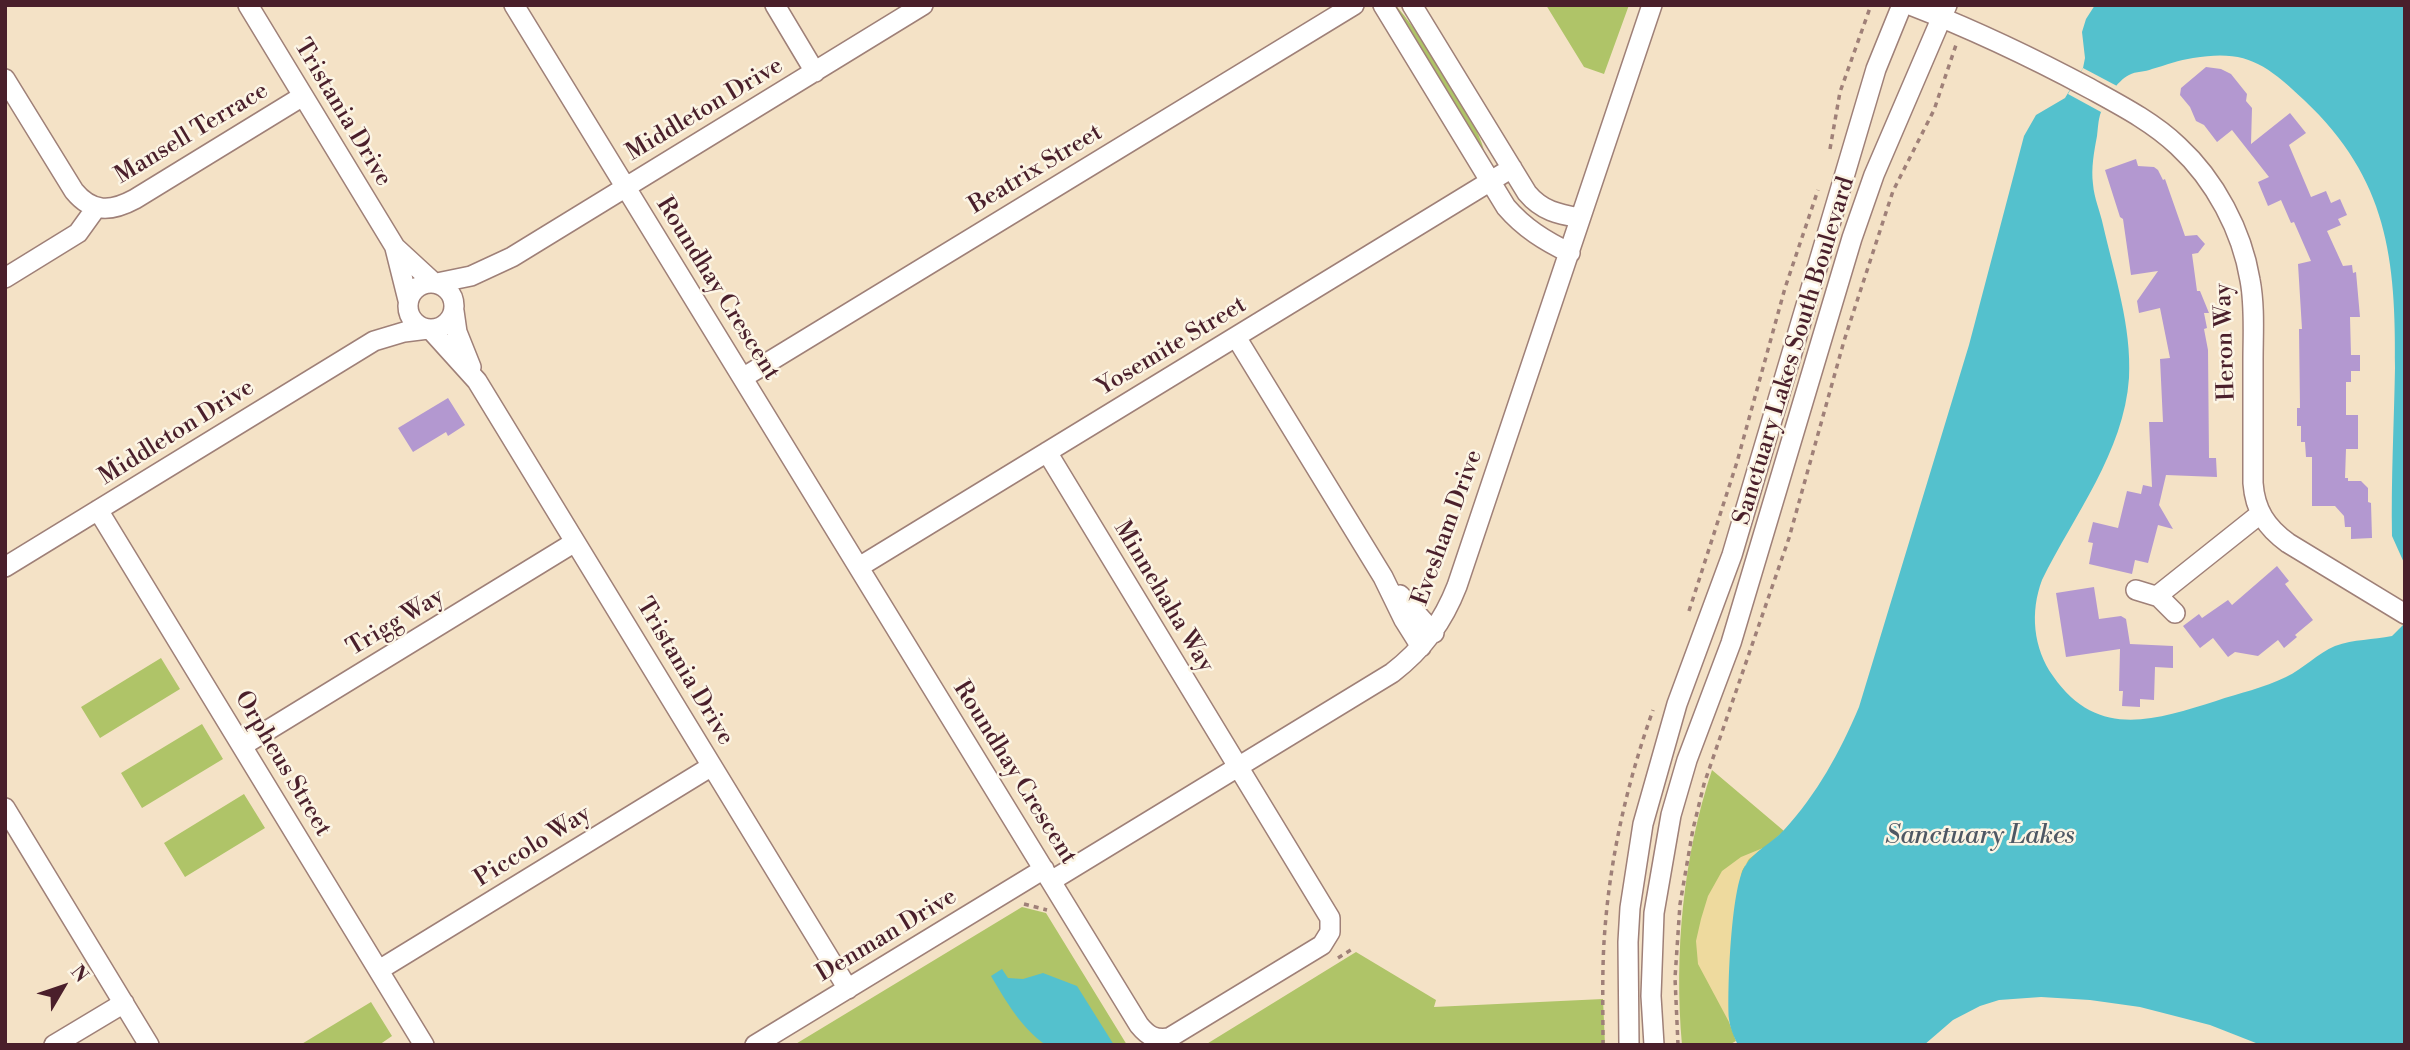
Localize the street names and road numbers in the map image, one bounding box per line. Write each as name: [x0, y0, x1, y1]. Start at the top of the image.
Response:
street label: Tristania Drive: [287, 34, 397, 192]
street label: Middleton Drive: [621, 52, 789, 168]
street label: Mansell Terrace: [110, 77, 274, 191]
street label: Beatrix Street: [964, 119, 1108, 221]
street label: Sanctuary Lakes South Boulevard: [1728, 174, 1862, 528]
street label: Roundhay Crescent: [649, 192, 785, 386]
street label: Heron Way: [2210, 283, 2242, 401]
street label: Yosemite Street: [1092, 291, 1252, 403]
street label: Middleton Drive: [94, 374, 260, 492]
street label: Evesham Drive: [1407, 446, 1489, 610]
street label: Minnehaha Way: [1106, 516, 1220, 678]
street label: Trigg Way: [342, 583, 450, 663]
street label: Tristania Drive: [629, 593, 739, 751]
street label: Roundhay Crescent: [946, 676, 1082, 870]
street label: Orpheus Street: [227, 686, 337, 842]
street label: Piccolo Way: [470, 800, 596, 894]
street label: Denman Drive: [812, 883, 962, 989]

